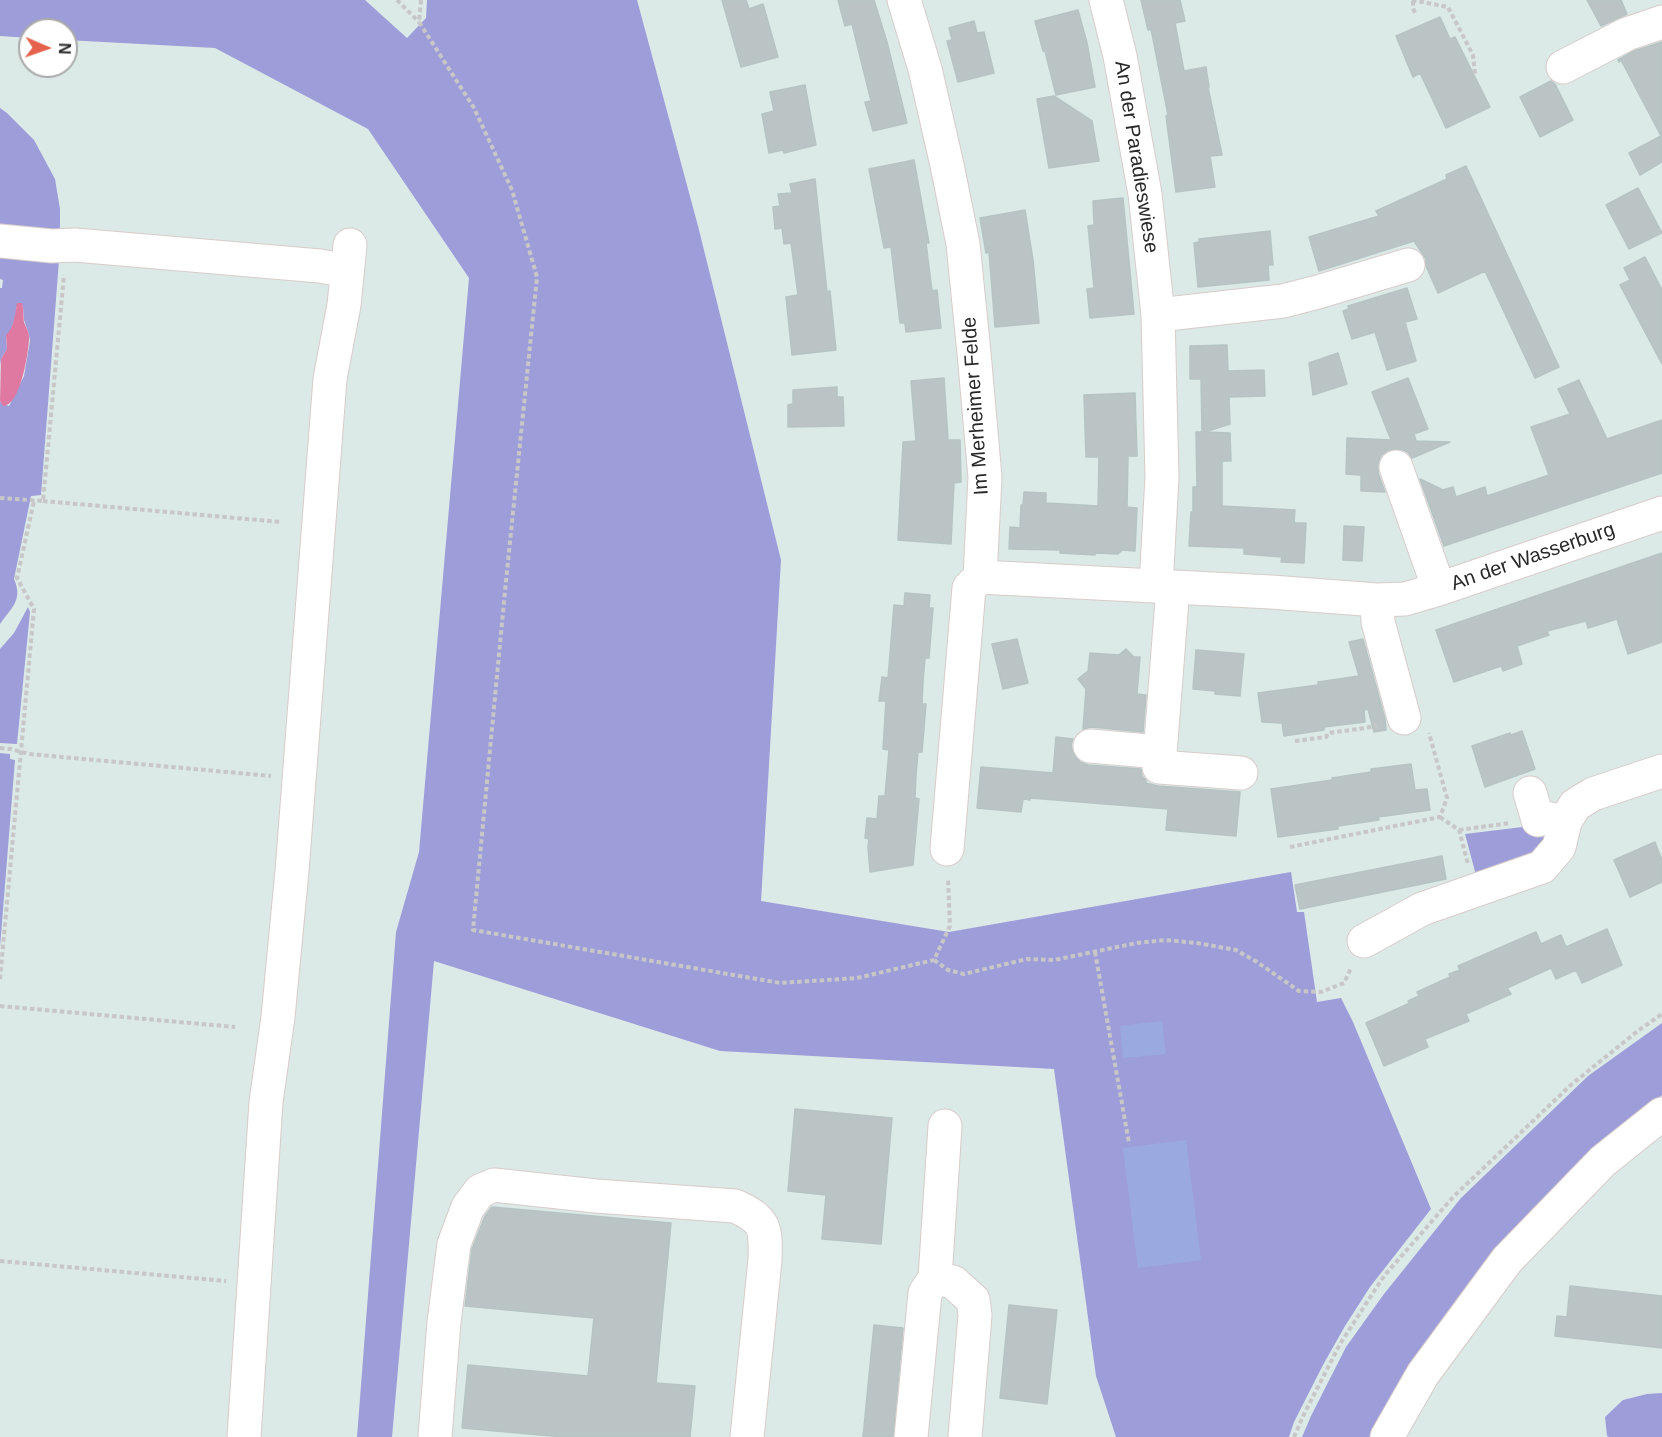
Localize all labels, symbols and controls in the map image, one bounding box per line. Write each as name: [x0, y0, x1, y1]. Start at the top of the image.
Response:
north arrow: [18, 18, 78, 78]
text: N: [56, 43, 73, 55]
street label: An der Paradieswiese: [1109, 59, 1163, 255]
street label: Im Merheimer Felde: [958, 316, 994, 496]
street label: An der Wasserburg: [1448, 518, 1618, 596]

